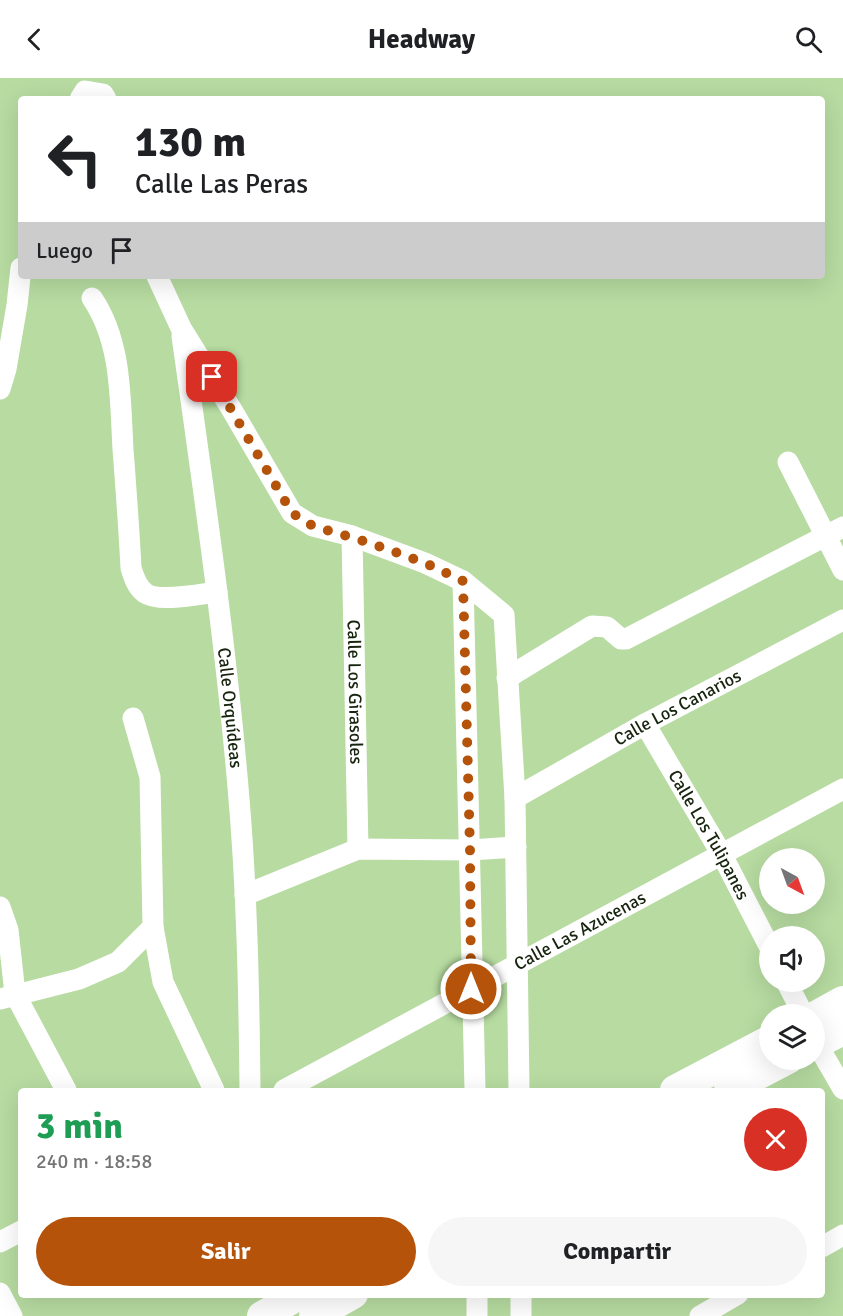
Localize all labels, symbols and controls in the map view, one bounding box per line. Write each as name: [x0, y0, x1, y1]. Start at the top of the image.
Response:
icon: back: [18, 23, 51, 56]
text: Headway: [368, 23, 475, 56]
icon: search: [792, 23, 825, 56]
text: 130 m: [135, 117, 246, 168]
icon: left: [36, 120, 114, 198]
text: Calle Las Peras: [135, 168, 308, 201]
icon: arrive: [105, 234, 138, 267]
text: Luego: [36, 237, 93, 264]
pin: [186, 351, 237, 402]
icon: arrive: [195, 360, 228, 393]
street label: Calle Los Girasoles: [343, 619, 367, 765]
street label: Calle Orquídeas: [213, 646, 247, 769]
street label: Calle Los Canarios: [610, 664, 745, 750]
street label: Calle Los Tulipanes: [663, 766, 754, 904]
north arrow: [759, 848, 825, 914]
map controls: [759, 848, 825, 1070]
street label: Calle Las Azucenas: [510, 886, 650, 975]
button: sound: [759, 926, 825, 992]
position arrow: [439, 957, 503, 1021]
button: layers: [759, 1004, 825, 1070]
text: 3 min: [36, 1104, 123, 1149]
button: close: [744, 1108, 807, 1171]
text: 240 m · 18:58: [36, 1149, 152, 1174]
button: Salir: [36, 1217, 416, 1286]
button: Compartir: [428, 1217, 807, 1286]

